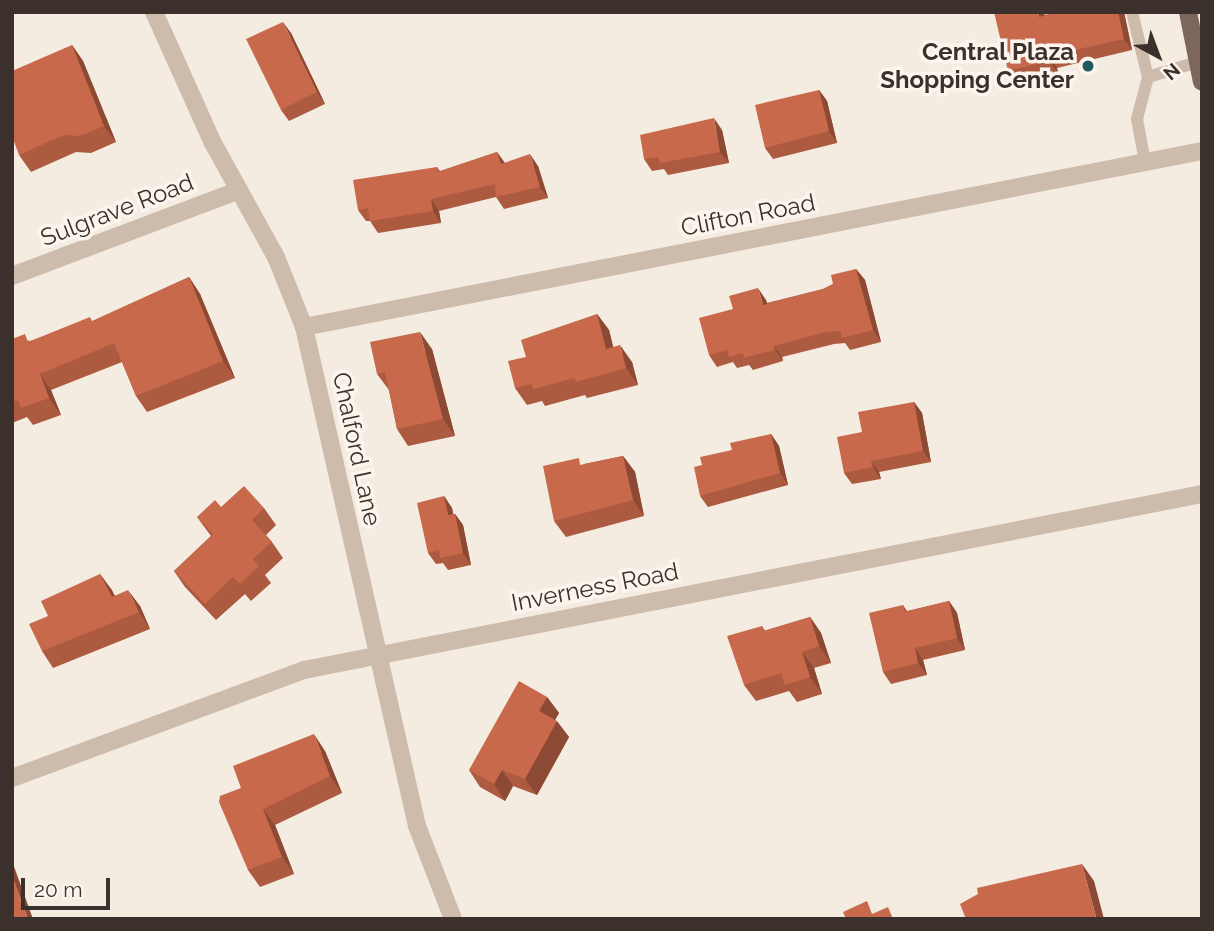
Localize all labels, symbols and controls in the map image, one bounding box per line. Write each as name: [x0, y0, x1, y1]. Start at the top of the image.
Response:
north arrow: [1123, 21, 1193, 91]
place label: Central Plaza Shopping Center: [880, 38, 1074, 94]
marker: Central Plaza Shopping Center: [1080, 58, 1096, 74]
text: N: [1159, 59, 1184, 85]
street label: Sulgrave Road: [37, 168, 197, 252]
street label: Clifton Road: [679, 188, 817, 242]
street label: Chalford Lane: [327, 370, 387, 528]
street label: Inverness Road: [509, 557, 681, 617]
scale bar: [24, 864, 114, 908]
text: 20 m: [34, 877, 82, 902]

